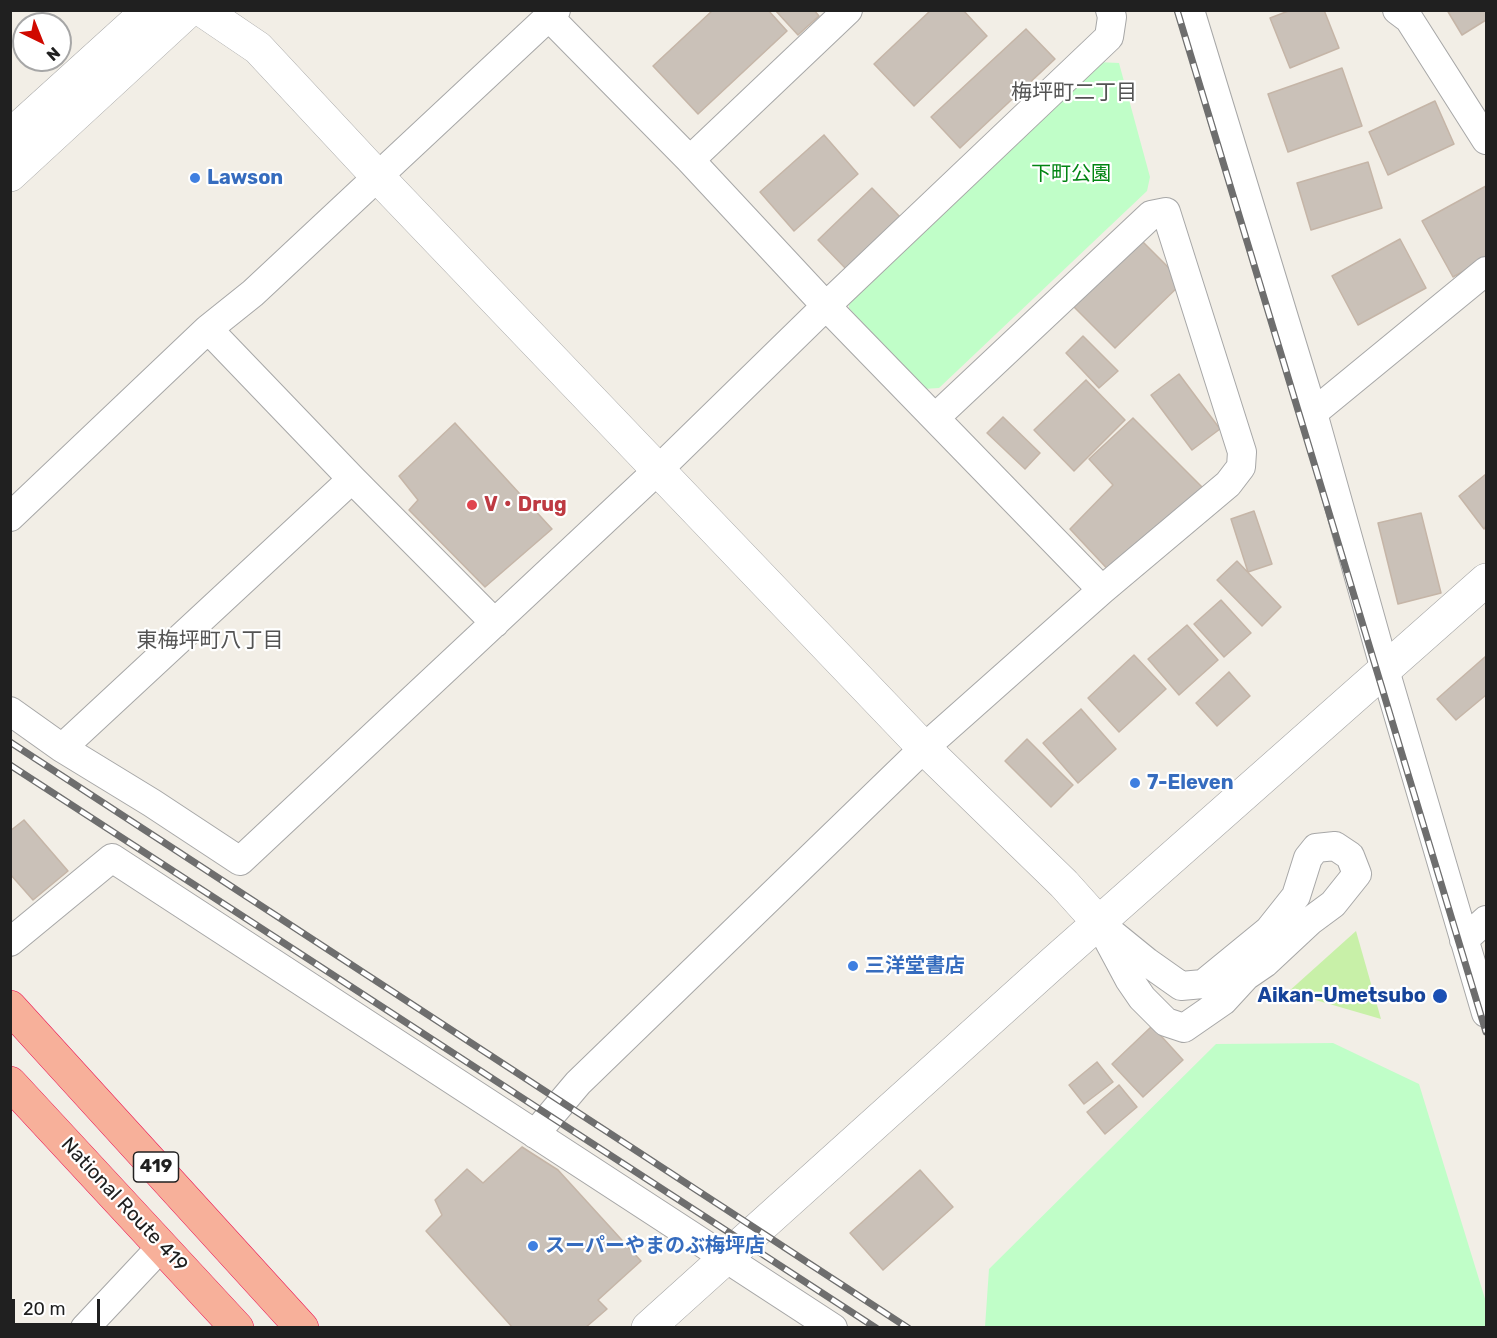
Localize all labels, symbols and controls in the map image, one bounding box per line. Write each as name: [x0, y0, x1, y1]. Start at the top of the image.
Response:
north arrow: [12, 12, 72, 72]
text: N: [43, 43, 64, 65]
district label: 梅坪町二丁目: [1011, 80, 1137, 106]
park label: 下町公園: [1031, 162, 1111, 186]
place label: Lawson: [207, 166, 283, 190]
marker: Lawson: [188, 171, 202, 185]
place label: V・Drug: [484, 493, 567, 517]
marker: V・Drug: [465, 498, 479, 512]
district label: 東梅坪町八丁目: [137, 628, 283, 654]
place label: 7-Eleven: [1147, 771, 1234, 795]
marker: 7-Eleven: [1128, 776, 1142, 790]
place label: 三洋堂書店: [865, 954, 965, 978]
marker: 三洋堂書店: [846, 959, 860, 973]
place label: Aikan-Umetsubo: [1258, 984, 1426, 1008]
marker: Aikan-Umetsubo: [1431, 987, 1449, 1005]
street label: National Route 419: [56, 1133, 192, 1277]
road number: 419: [134, 1152, 178, 1182]
place label: スーパーやまのぶ梅坪店: [545, 1234, 765, 1258]
marker: スーパーやまのぶ梅坪店: [526, 1239, 540, 1253]
scale bar: [15, 1287, 104, 1325]
text: 20 m: [23, 1298, 65, 1320]

